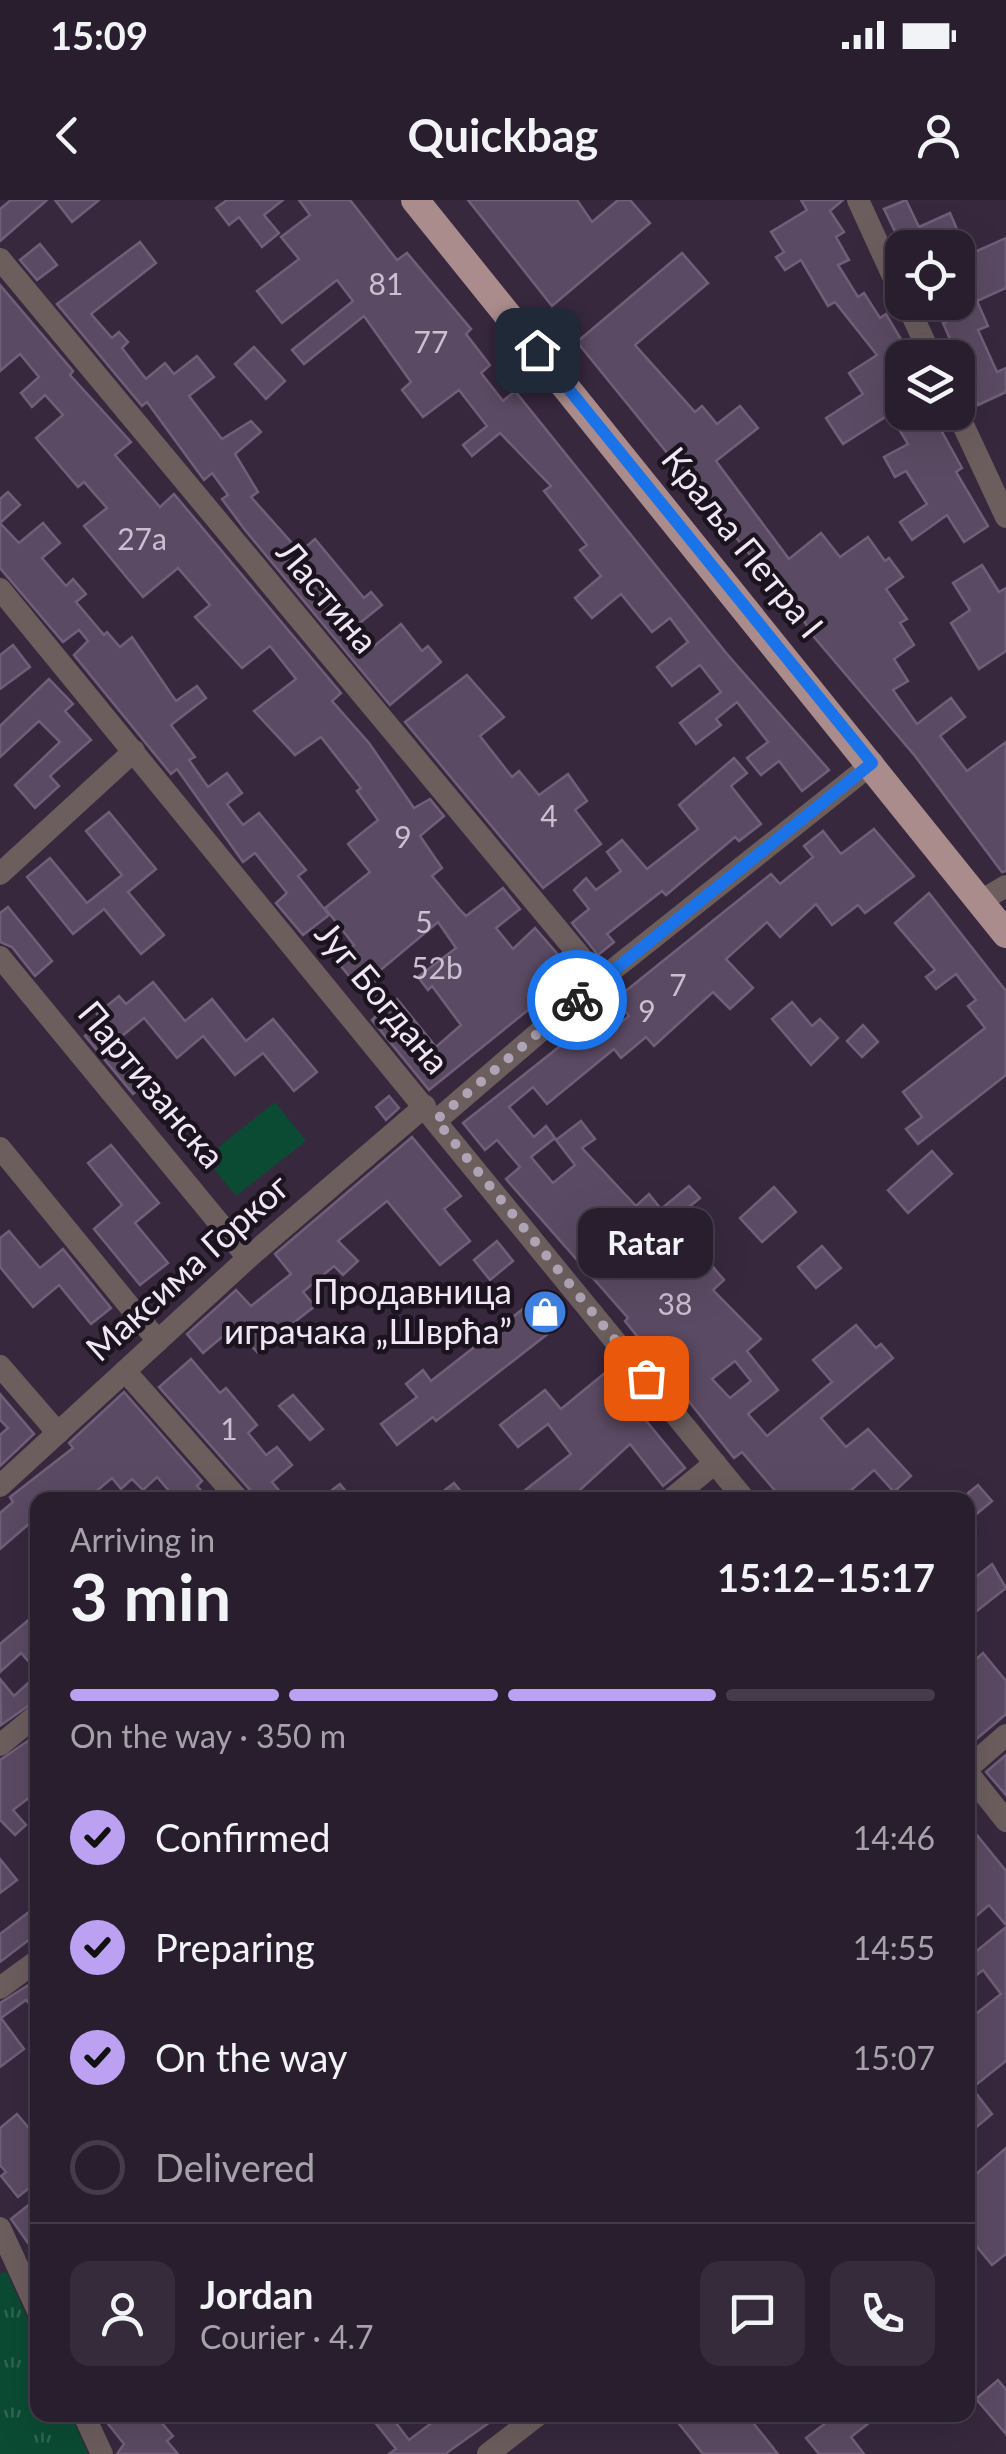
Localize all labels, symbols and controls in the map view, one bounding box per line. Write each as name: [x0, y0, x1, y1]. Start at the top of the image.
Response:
text: 15:09: [50, 12, 148, 58]
icon: back: [40, 108, 95, 163]
text: Quickbag: [408, 108, 598, 162]
icon: person: [911, 108, 966, 163]
map controls: [885, 230, 975, 430]
button: locate: [885, 230, 975, 320]
house number: 81: [369, 265, 403, 301]
pin: [495, 308, 580, 393]
house number: 77: [414, 323, 448, 359]
icon: home: [510, 323, 565, 378]
button: layers: [885, 340, 975, 430]
street label: Краља Петра I: [654, 438, 833, 645]
house number: 27a: [117, 520, 167, 556]
street label: Ластина: [269, 530, 388, 661]
house number: 4: [540, 797, 558, 833]
house number: 9: [394, 818, 412, 854]
house number: 5: [415, 903, 433, 939]
street label: Југ Богдана: [308, 912, 459, 1081]
house number: 52b: [411, 949, 463, 985]
courier: [527, 950, 627, 1050]
house number: 7: [669, 966, 687, 1002]
icon: bike: [550, 973, 605, 1028]
street label: Партизанска: [71, 992, 234, 1176]
house number: 9: [638, 992, 656, 1028]
street label: Максима Горког: [77, 1164, 297, 1369]
callout: Ratar: [578, 1208, 714, 1278]
text: Ratar: [607, 1223, 684, 1262]
place label: Продавница играчака „Шврћа”: [224, 1269, 512, 1351]
house number: 38: [658, 1285, 692, 1321]
shop icon: Продавница играчака „Шврћа”: [522, 1289, 568, 1335]
pin: [604, 1336, 689, 1421]
icon: bag: [619, 1351, 674, 1406]
house number: 1: [220, 1410, 238, 1446]
text: Arriving in: [70, 1520, 215, 1559]
text: 15:12–15:17: [717, 1554, 935, 1600]
text: 3 min: [70, 1557, 231, 1635]
text: On the way · 350 m: [70, 1716, 346, 1755]
icon: check: [70, 1810, 125, 1865]
text: Confirmed: [155, 1814, 331, 1860]
text: 14:46: [853, 1818, 935, 1857]
icon: check: [70, 1920, 125, 1975]
text: Preparing: [155, 1924, 315, 1970]
text: 14:55: [853, 1928, 935, 1967]
icon: check: [70, 2030, 125, 2085]
text: On the way: [155, 2034, 347, 2080]
text: 15:07: [853, 2038, 935, 2077]
text: Delivered: [155, 2144, 315, 2190]
button: person: [70, 2261, 175, 2366]
button: chat: [700, 2261, 805, 2366]
button: phone: [830, 2261, 935, 2366]
text: Jordan: [200, 2271, 313, 2317]
text: Courier · 4.7: [200, 2317, 374, 2356]

